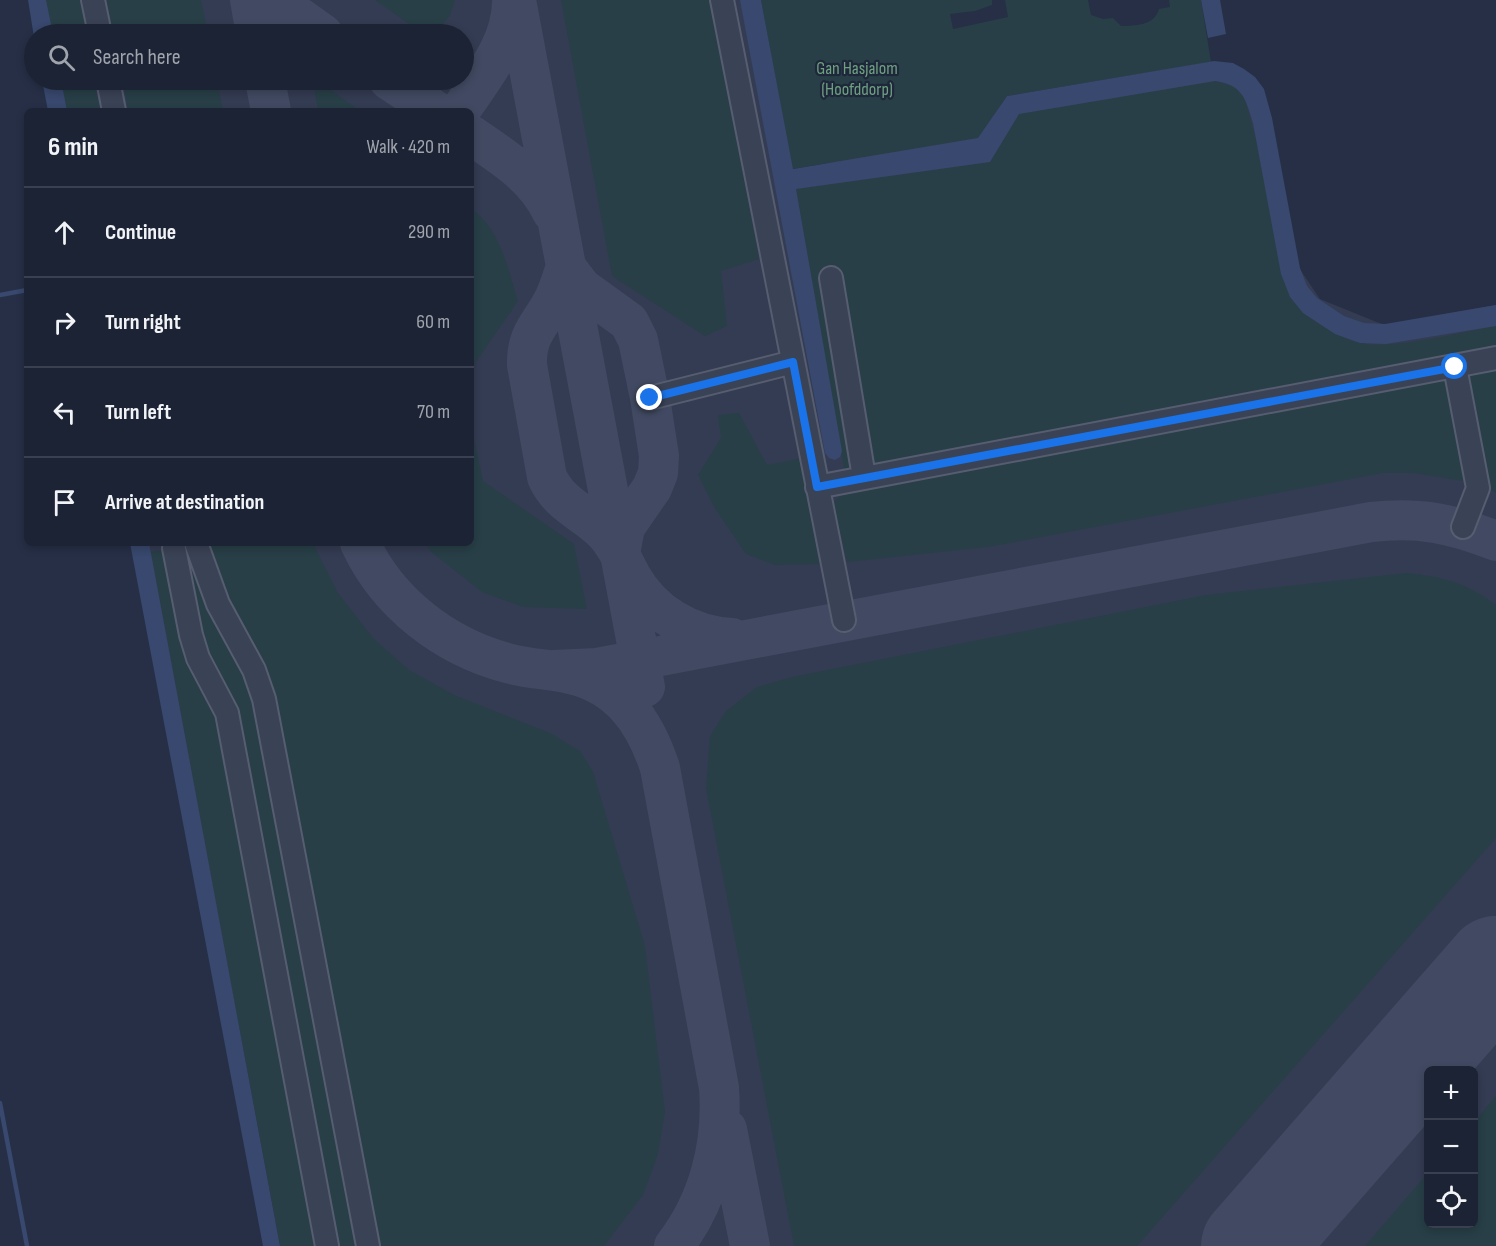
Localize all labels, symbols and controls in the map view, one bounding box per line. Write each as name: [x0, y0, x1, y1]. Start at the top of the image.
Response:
search box: [24, 24, 474, 90]
icon: search: [45, 41, 78, 74]
text: Search here: [93, 44, 180, 71]
park label: Gan Hasjalom (Hoofddorp): [816, 58, 898, 100]
text: 6 min: [48, 132, 98, 163]
text: Walk · 420 m: [366, 135, 450, 159]
icon: ahead: [48, 216, 81, 249]
text: Continue: [105, 219, 176, 246]
text: 290 m: [408, 220, 450, 244]
icon: right: [48, 306, 81, 339]
text: Turn right: [105, 309, 181, 336]
text: 60 m: [416, 310, 450, 334]
route start: [1441, 353, 1467, 379]
route end: [636, 384, 662, 410]
icon: left: [48, 396, 81, 429]
text: Turn left: [105, 399, 171, 426]
text: 70 m: [417, 400, 450, 424]
icon: arrive: [48, 486, 81, 519]
text: Arrive at destination: [105, 489, 264, 516]
map controls: [1424, 1066, 1478, 1228]
button: +: [1424, 1066, 1478, 1120]
button: −: [1424, 1120, 1478, 1174]
button: locate: [1424, 1174, 1478, 1228]

